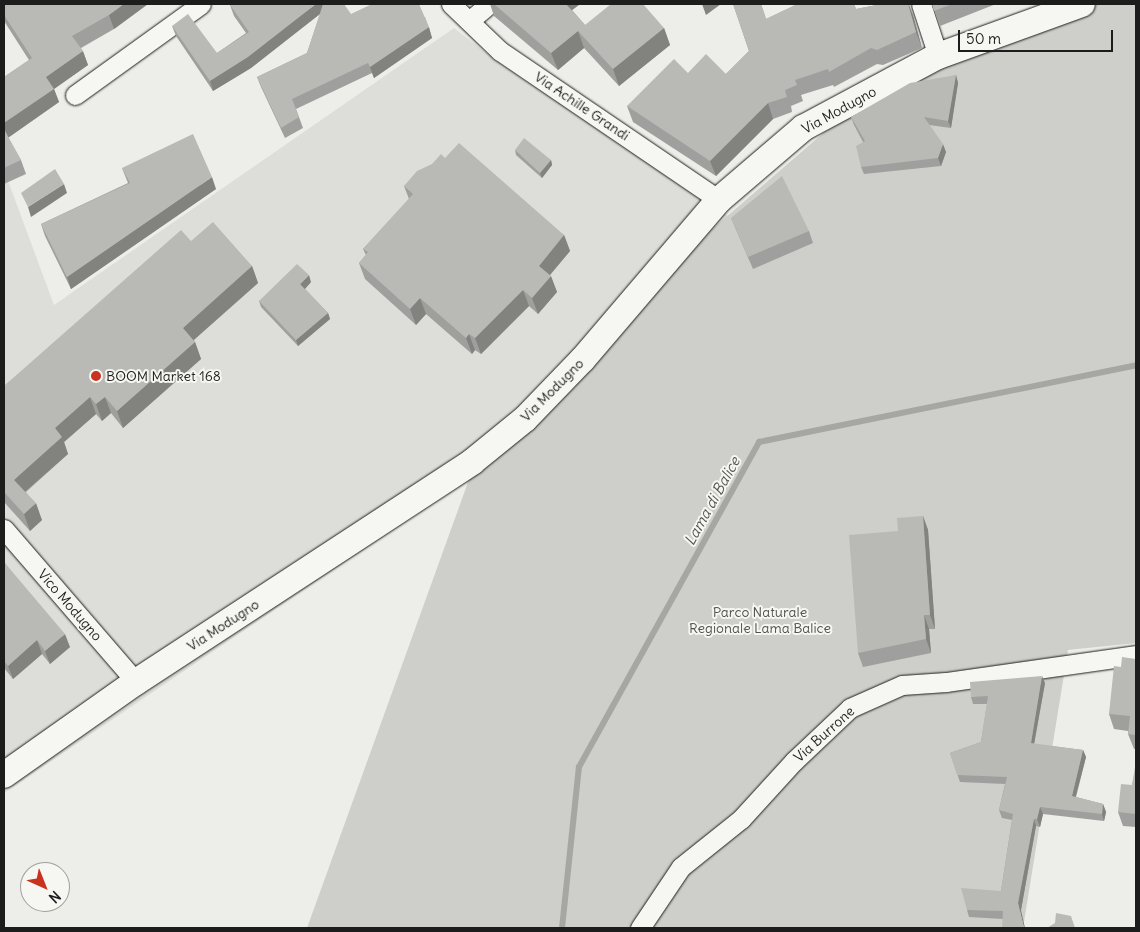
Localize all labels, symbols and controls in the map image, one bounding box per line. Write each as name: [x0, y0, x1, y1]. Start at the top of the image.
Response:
scale bar: [960, 20, 1115, 52]
text: 50 m: [966, 29, 1001, 48]
street label: Via Achille Grandi: [531, 68, 633, 144]
street label: Via Modugno: [799, 83, 879, 137]
street label: Via Modugno: [517, 355, 587, 425]
place label: BOOM Market 168: [106, 368, 221, 384]
marker: BOOM Market 168: [90, 370, 102, 382]
water label: Lama di Balice: [680, 454, 744, 548]
street label: Vico Modugno: [34, 566, 106, 644]
street label: Via Modugno: [184, 595, 262, 655]
park label: Parco Naturale Regionale Lama Balice: [689, 604, 831, 636]
street label: Via Burrone: [790, 703, 858, 765]
north arrow: [20, 862, 70, 912]
text: N: [45, 887, 64, 907]

